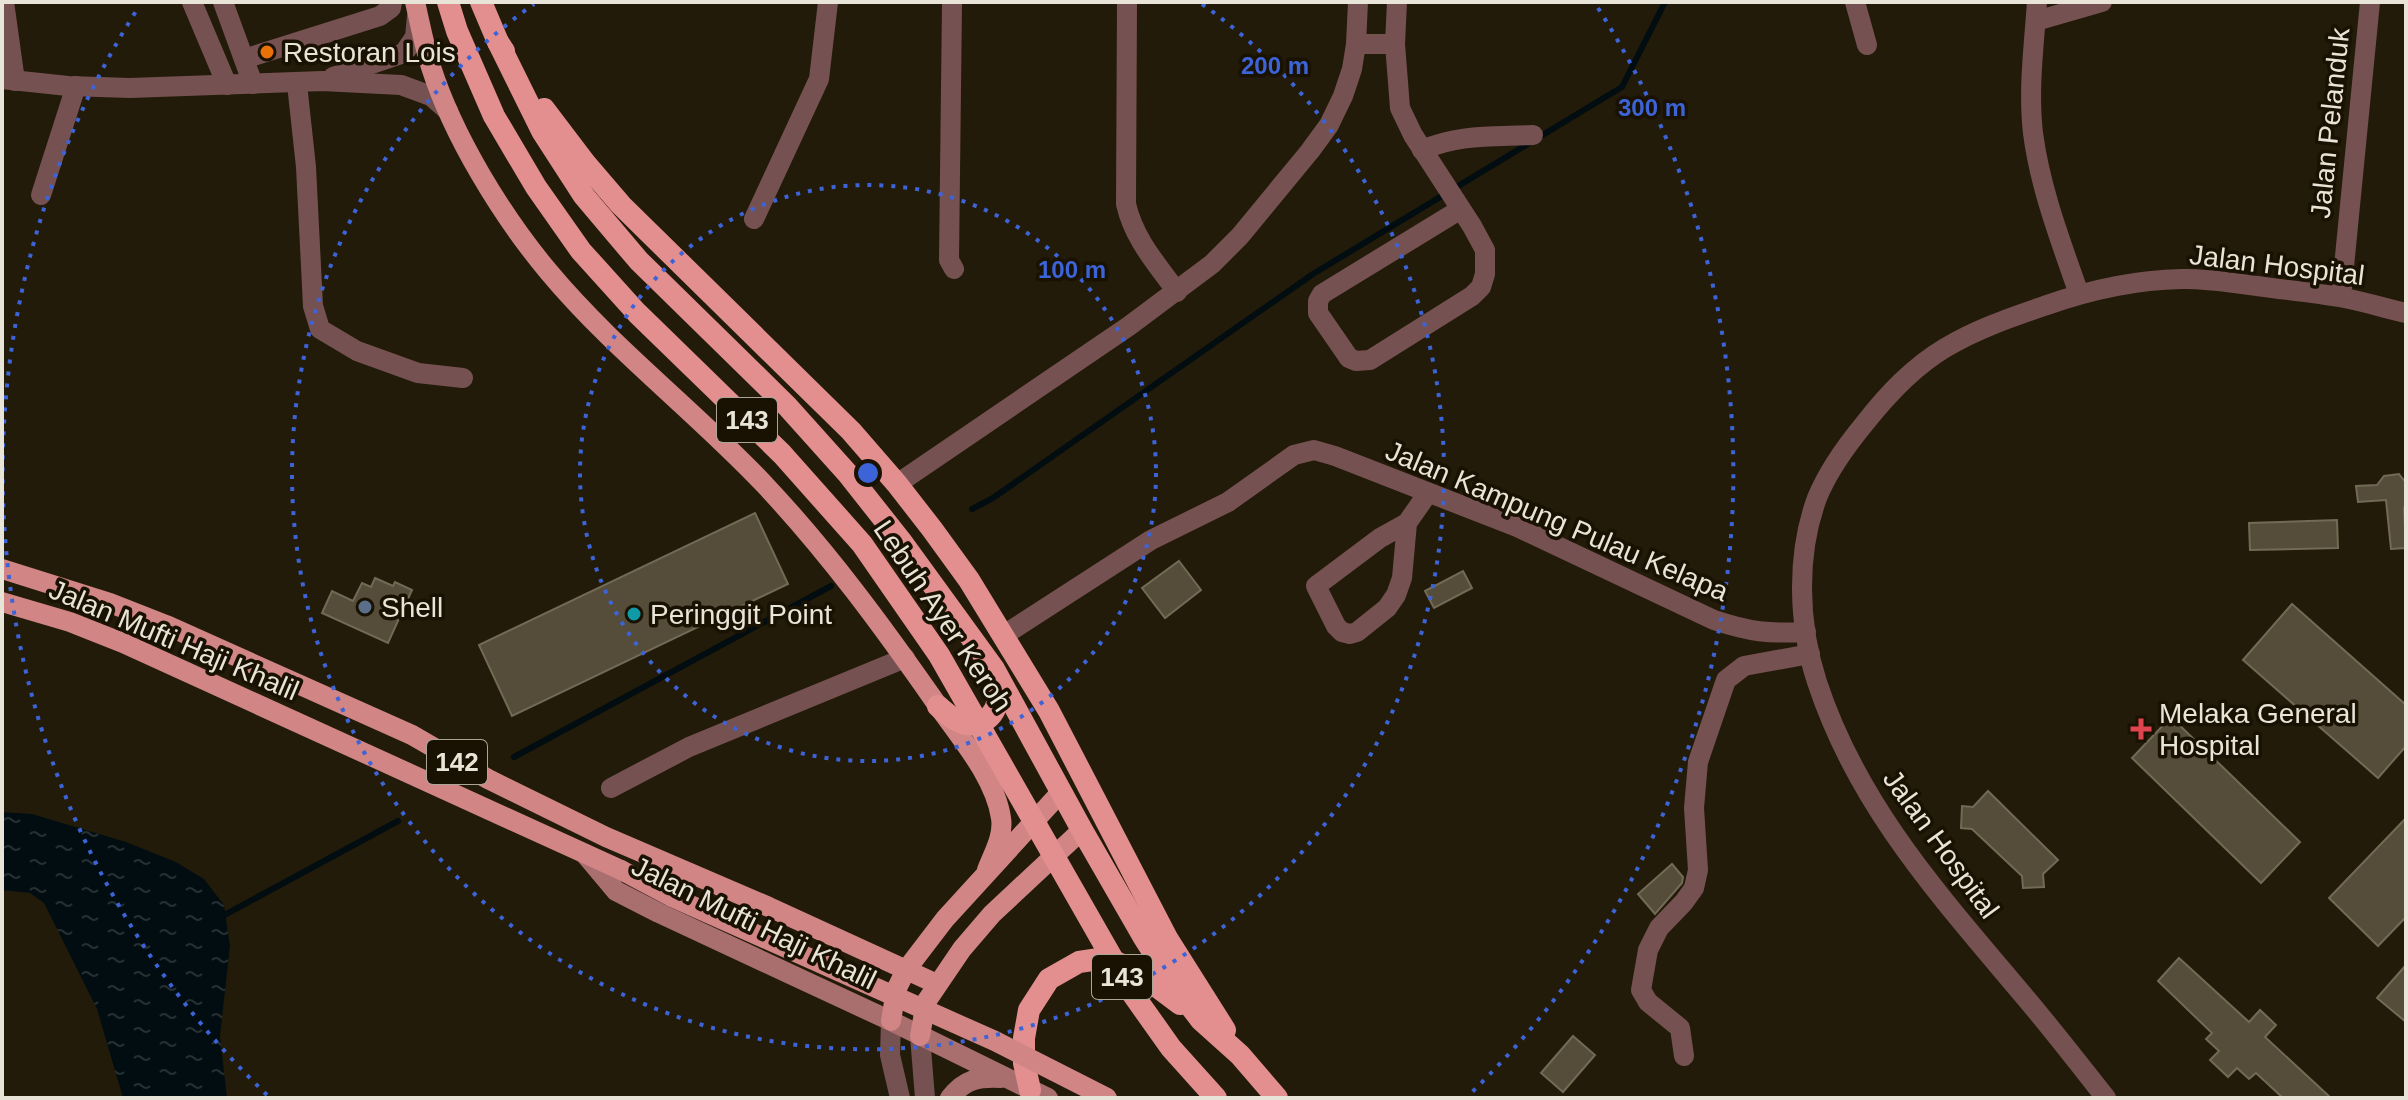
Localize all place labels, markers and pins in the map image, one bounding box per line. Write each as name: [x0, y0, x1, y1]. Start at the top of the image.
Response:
place label: Restoran Lois: [283, 37, 456, 68]
marker: Restoran Lois: [258, 43, 276, 61]
centre of rings: [854, 459, 882, 487]
place label: Shell: [381, 592, 443, 623]
marker: Shell: [356, 598, 374, 616]
place label: Peringgit Point: [650, 599, 832, 630]
marker: Peringgit Point: [625, 605, 643, 623]
place label: Melaka General Hospital: [2159, 698, 2357, 761]
marker: Melaka General Hospital: [2130, 718, 2152, 740]

